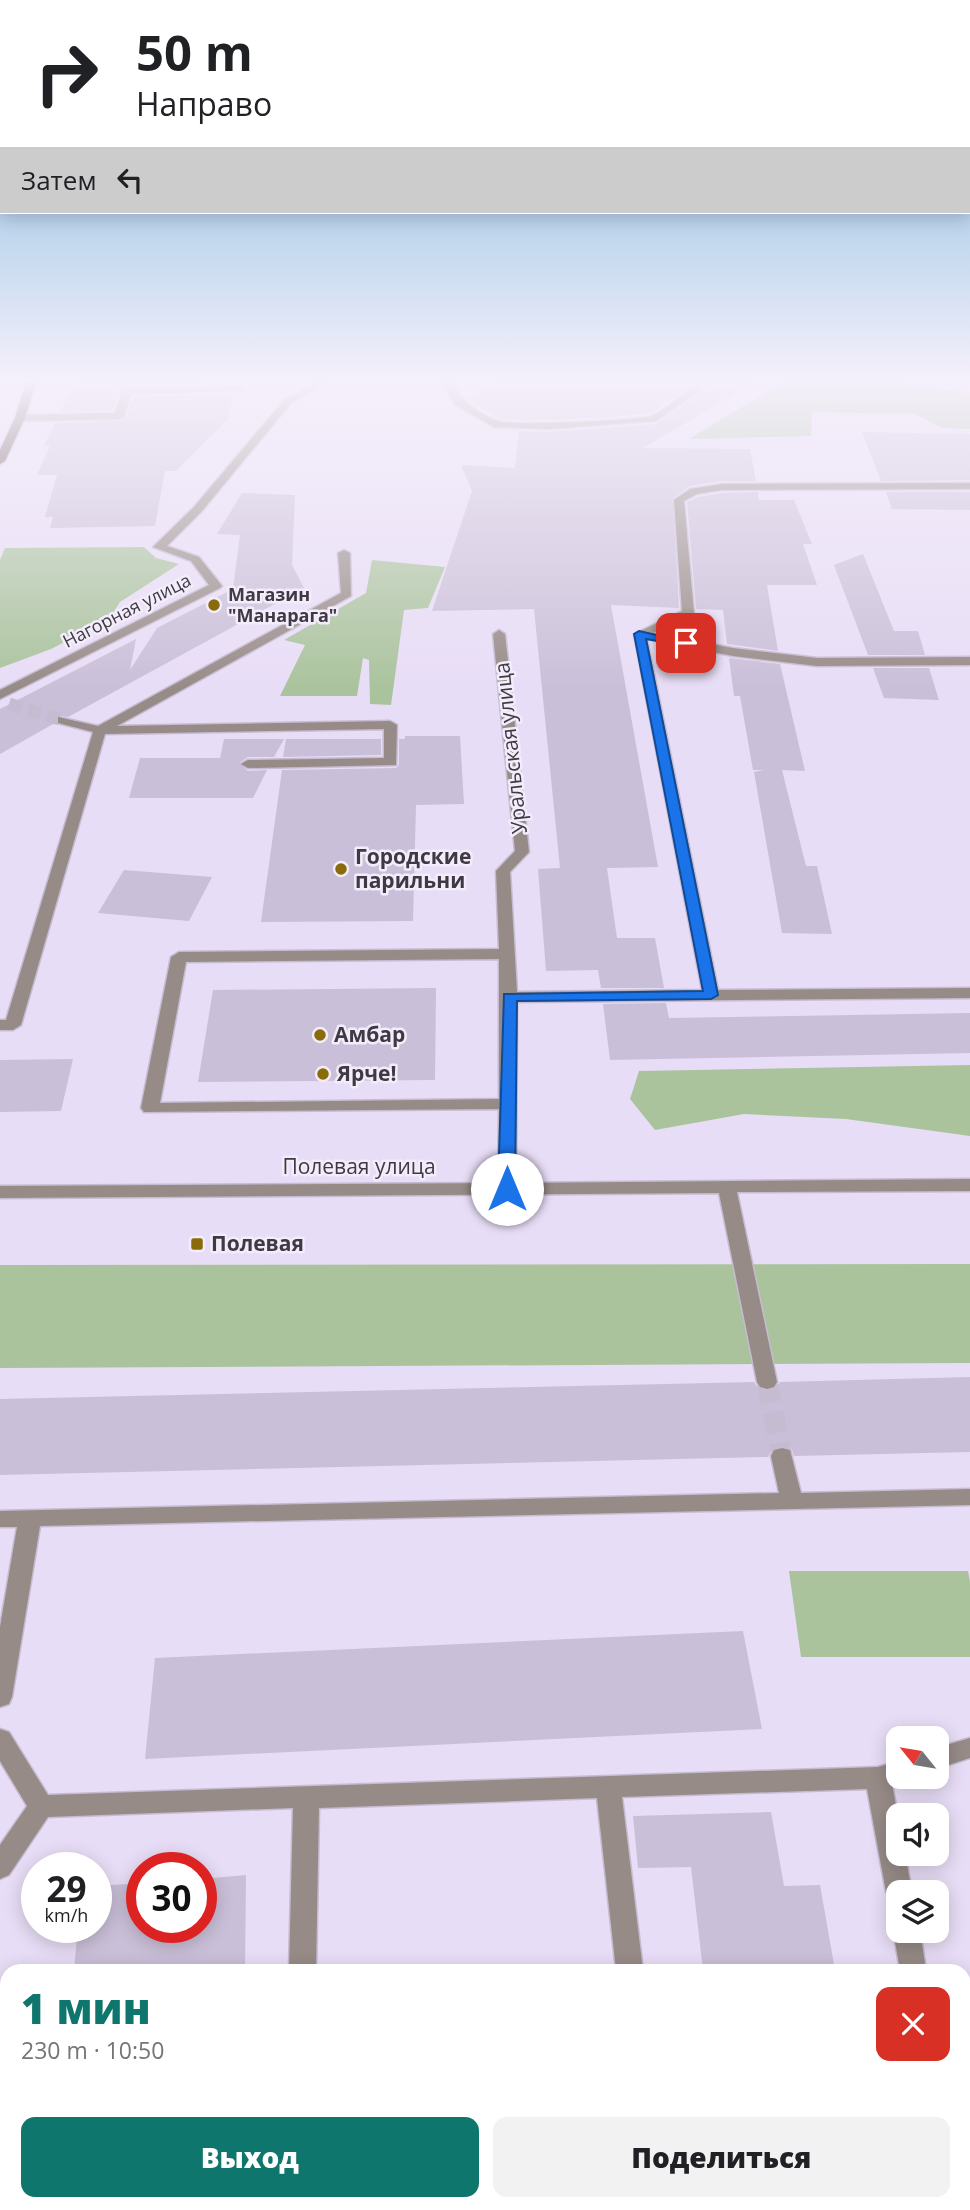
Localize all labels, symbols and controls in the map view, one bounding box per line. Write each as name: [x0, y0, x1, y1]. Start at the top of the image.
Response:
text: 50 m: [136, 19, 253, 85]
icon: right: [21, 28, 112, 119]
text: Направо: [136, 82, 272, 125]
icon: left: [111, 161, 149, 199]
text: Затем: [21, 162, 97, 198]
street label: Нагорная улица: [58, 567, 195, 653]
place label: Магазин "Манарага": [228, 582, 337, 627]
marker: Магазин "Манарага": [206, 597, 222, 613]
pin: [656, 613, 716, 673]
icon: arrive: [667, 624, 705, 662]
street label: Уральская улица: [487, 661, 533, 835]
place label: Городские парильни: [355, 842, 471, 894]
marker: Городские парильни: [333, 861, 349, 877]
place label: Амбар: [334, 1020, 405, 1048]
marker: Амбар: [312, 1027, 328, 1043]
place label: Ярче!: [336, 1059, 396, 1087]
marker: Ярче!: [315, 1066, 331, 1082]
street label: Полевая улица: [282, 1152, 436, 1180]
position arrow: [470, 1152, 544, 1226]
place label: Полевая: [211, 1229, 304, 1257]
marker: Полевая: [189, 1236, 205, 1252]
north arrow: [886, 1726, 948, 1788]
map controls: [886, 1726, 949, 1943]
button: sound: [886, 1803, 949, 1866]
speed limit sign: 30: [126, 1852, 217, 1943]
text: 29: [46, 1865, 87, 1912]
button: layers: [886, 1880, 949, 1943]
text: km/h: [45, 1903, 88, 1927]
text: 1 мин: [21, 1979, 151, 2036]
button: close: [876, 1987, 950, 2061]
text: 230 m · 10:50: [21, 2034, 164, 2066]
button: Выход: [21, 2117, 479, 2197]
button: Поделиться: [493, 2117, 950, 2197]

